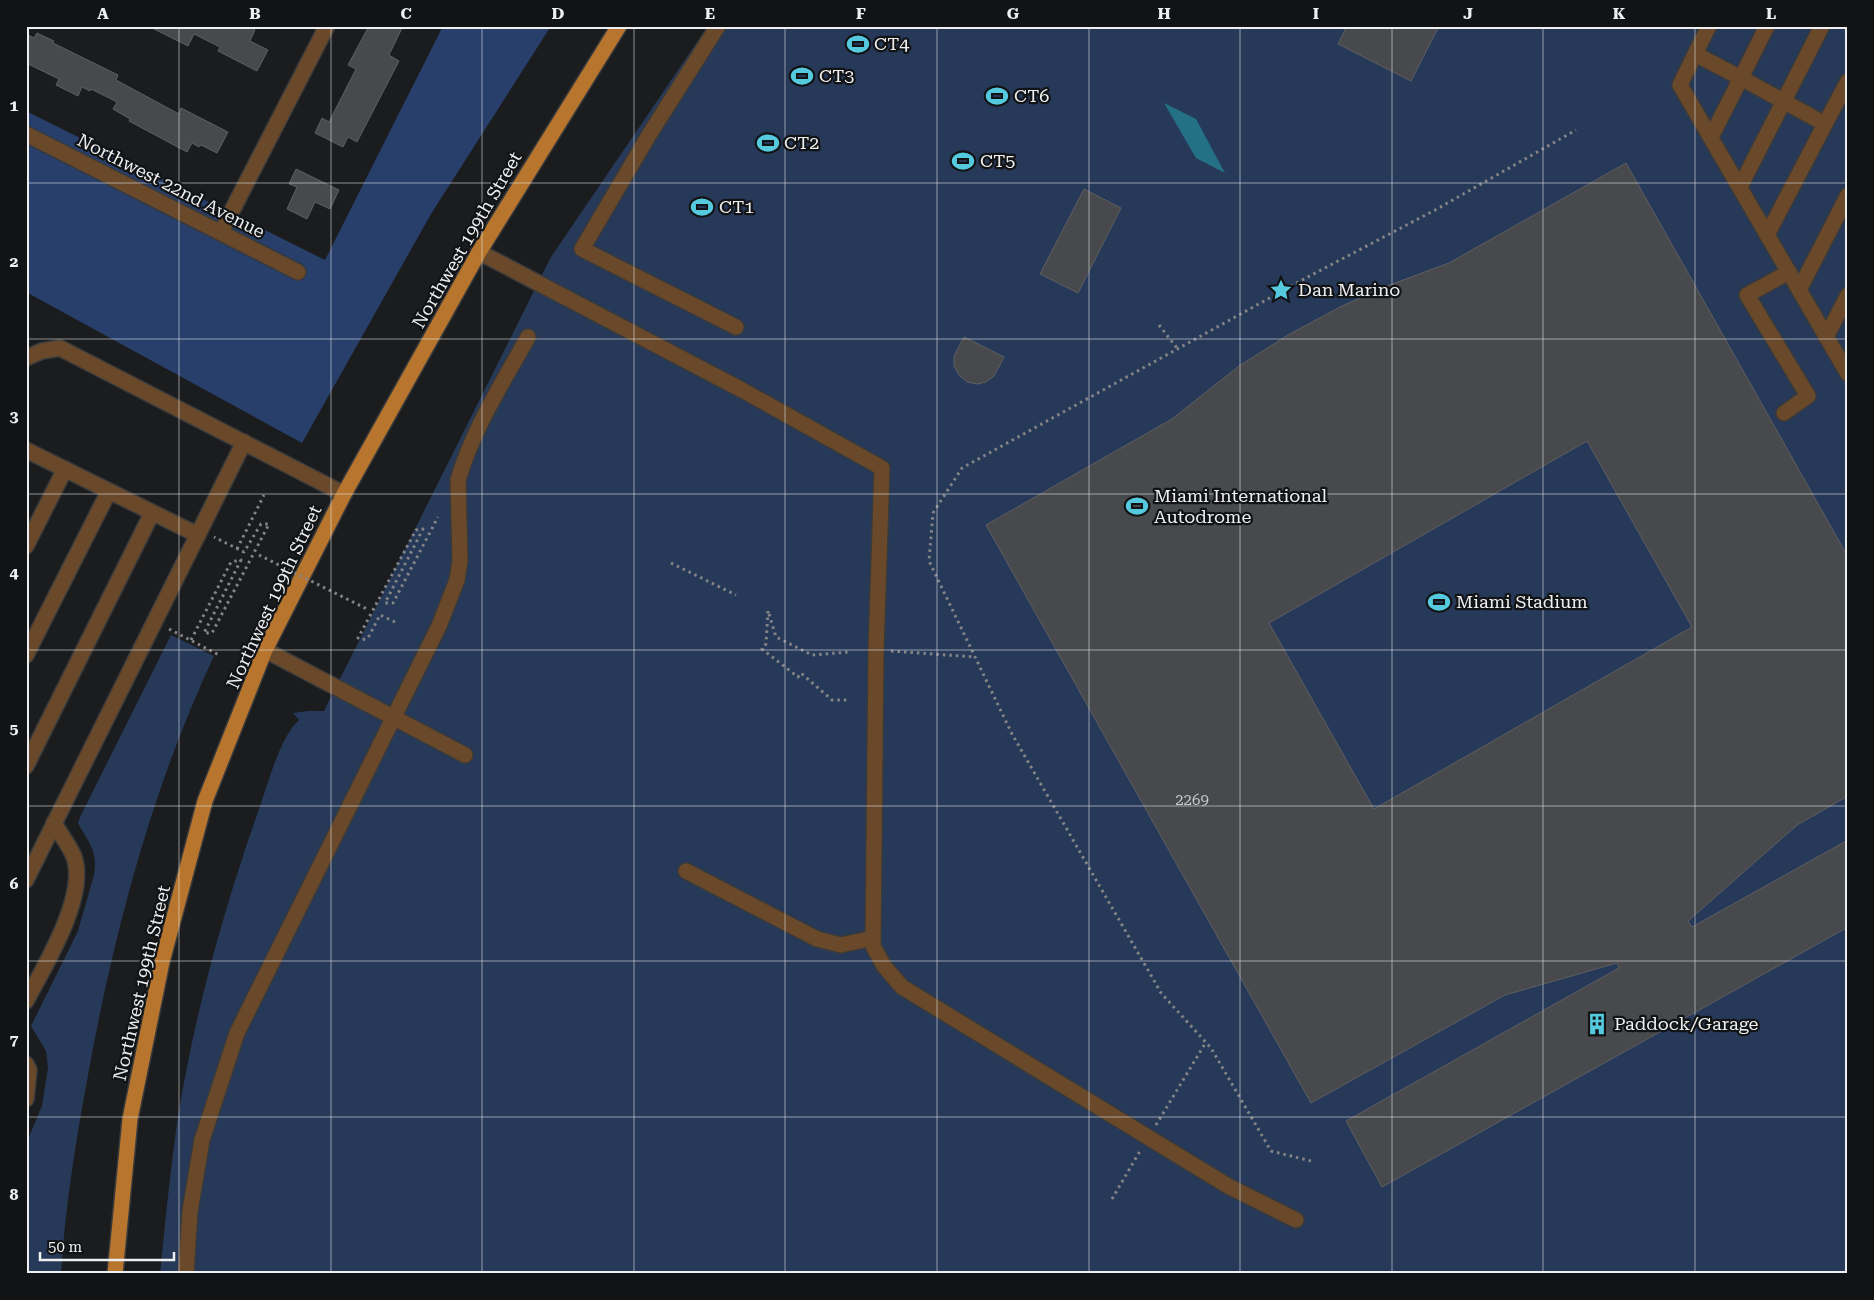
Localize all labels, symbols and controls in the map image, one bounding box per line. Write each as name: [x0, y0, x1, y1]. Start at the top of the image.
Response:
text: A: [97, 4, 109, 23]
text: B: [249, 4, 261, 23]
text: C: [400, 4, 412, 23]
text: D: [552, 4, 565, 23]
text: E: [705, 4, 715, 23]
text: F: [856, 4, 866, 23]
text: G: [1007, 4, 1020, 23]
text: H: [1157, 4, 1171, 23]
text: I: [1313, 4, 1319, 23]
text: J: [1463, 4, 1473, 23]
text: K: [1613, 4, 1626, 23]
text: L: [1766, 4, 1776, 23]
sports icon: CT4: [845, 31, 871, 57]
place label: CT4: [874, 33, 909, 54]
sports icon: CT3: [789, 63, 815, 89]
place label: CT3: [819, 65, 854, 86]
sports icon: CT6: [984, 83, 1010, 109]
place label: CT6: [1014, 85, 1049, 106]
text: 1: [10, 96, 19, 115]
street label: Northwest 22nd Avenue: [74, 129, 269, 242]
sports icon: CT2: [755, 130, 781, 156]
place label: CT2: [784, 132, 819, 153]
street label: Northwest 199th Street: [407, 148, 526, 332]
sports icon: CT5: [950, 148, 976, 174]
place label: CT5: [980, 150, 1015, 171]
sports icon: CT1: [689, 194, 715, 220]
place label: CT1: [719, 196, 754, 217]
text: 2: [10, 252, 19, 271]
place icon: Dan Marino: [1268, 277, 1294, 303]
place label: Dan Marino: [1298, 279, 1400, 300]
text: 3: [10, 407, 19, 426]
place label: Miami International Autodrome: [1154, 485, 1328, 527]
sports icon: Miami International Autodrome: [1124, 493, 1150, 519]
street label: Northwest 199th Street: [222, 501, 325, 692]
text: 4: [10, 563, 19, 582]
sports icon: Miami Stadium: [1426, 589, 1452, 615]
place label: Miami Stadium: [1456, 591, 1588, 612]
text: 5: [10, 719, 19, 738]
house number: 2269: [1175, 791, 1209, 809]
text: 6: [10, 874, 19, 893]
street label: Northwest 199th Street: [109, 883, 174, 1083]
building icon: Paddock/Garage: [1584, 1011, 1610, 1037]
place label: Paddock/Garage: [1614, 1013, 1758, 1034]
text: 7: [10, 1030, 19, 1049]
text: 8: [10, 1185, 19, 1204]
scale bar: [40, 1230, 174, 1262]
text: 50 m: [48, 1238, 83, 1256]

